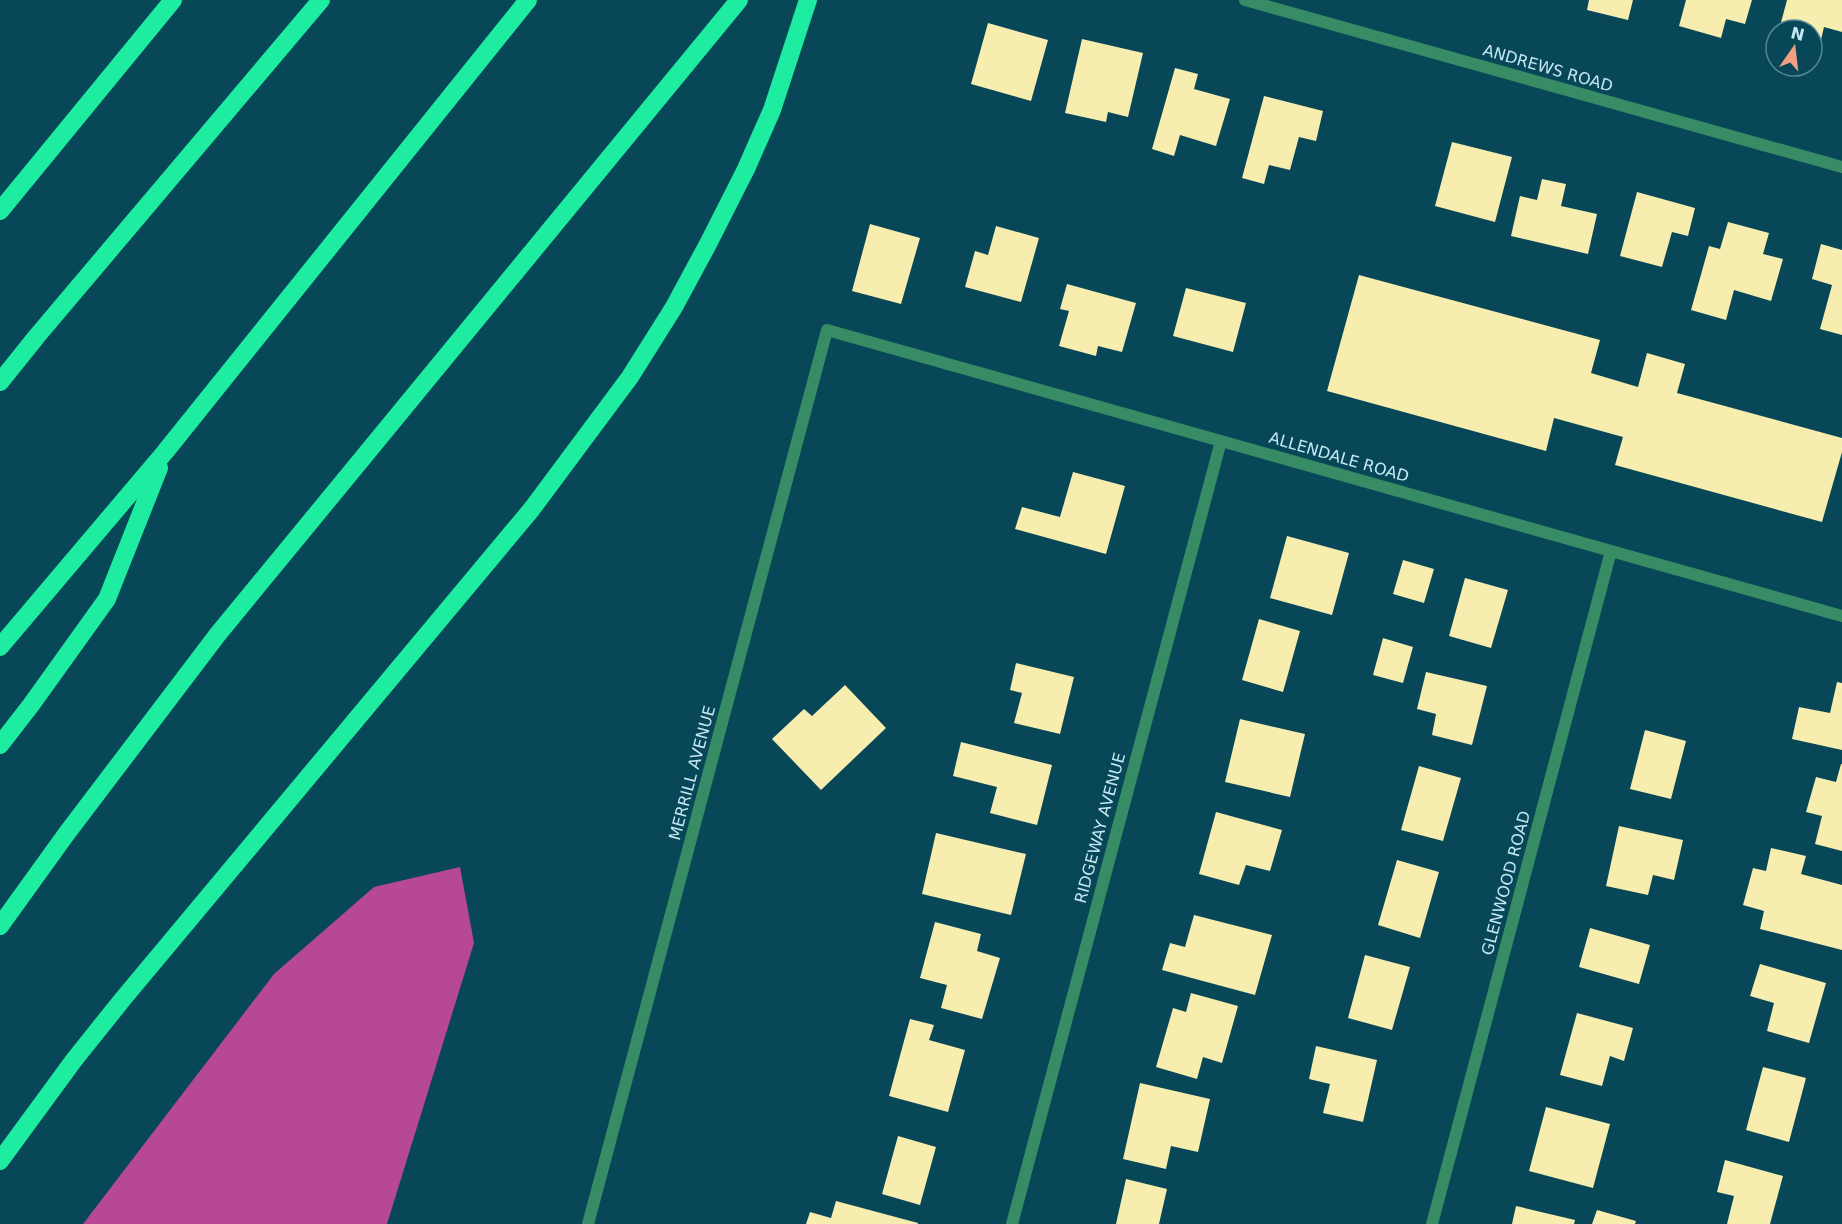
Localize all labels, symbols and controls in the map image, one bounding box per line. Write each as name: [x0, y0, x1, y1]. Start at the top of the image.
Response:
north arrow: [1764, 18, 1824, 78]
text: N: [1789, 23, 1806, 45]
street label: ANDREWS ROAD: [1481, 40, 1615, 96]
street label: ALLENDALE ROAD: [1267, 428, 1411, 486]
street label: MERRILL AVENUE: [665, 704, 719, 842]
street label: RIDGEWAY AVENUE: [1071, 751, 1129, 905]
street label: GLENWOOD ROAD: [1478, 809, 1534, 957]

